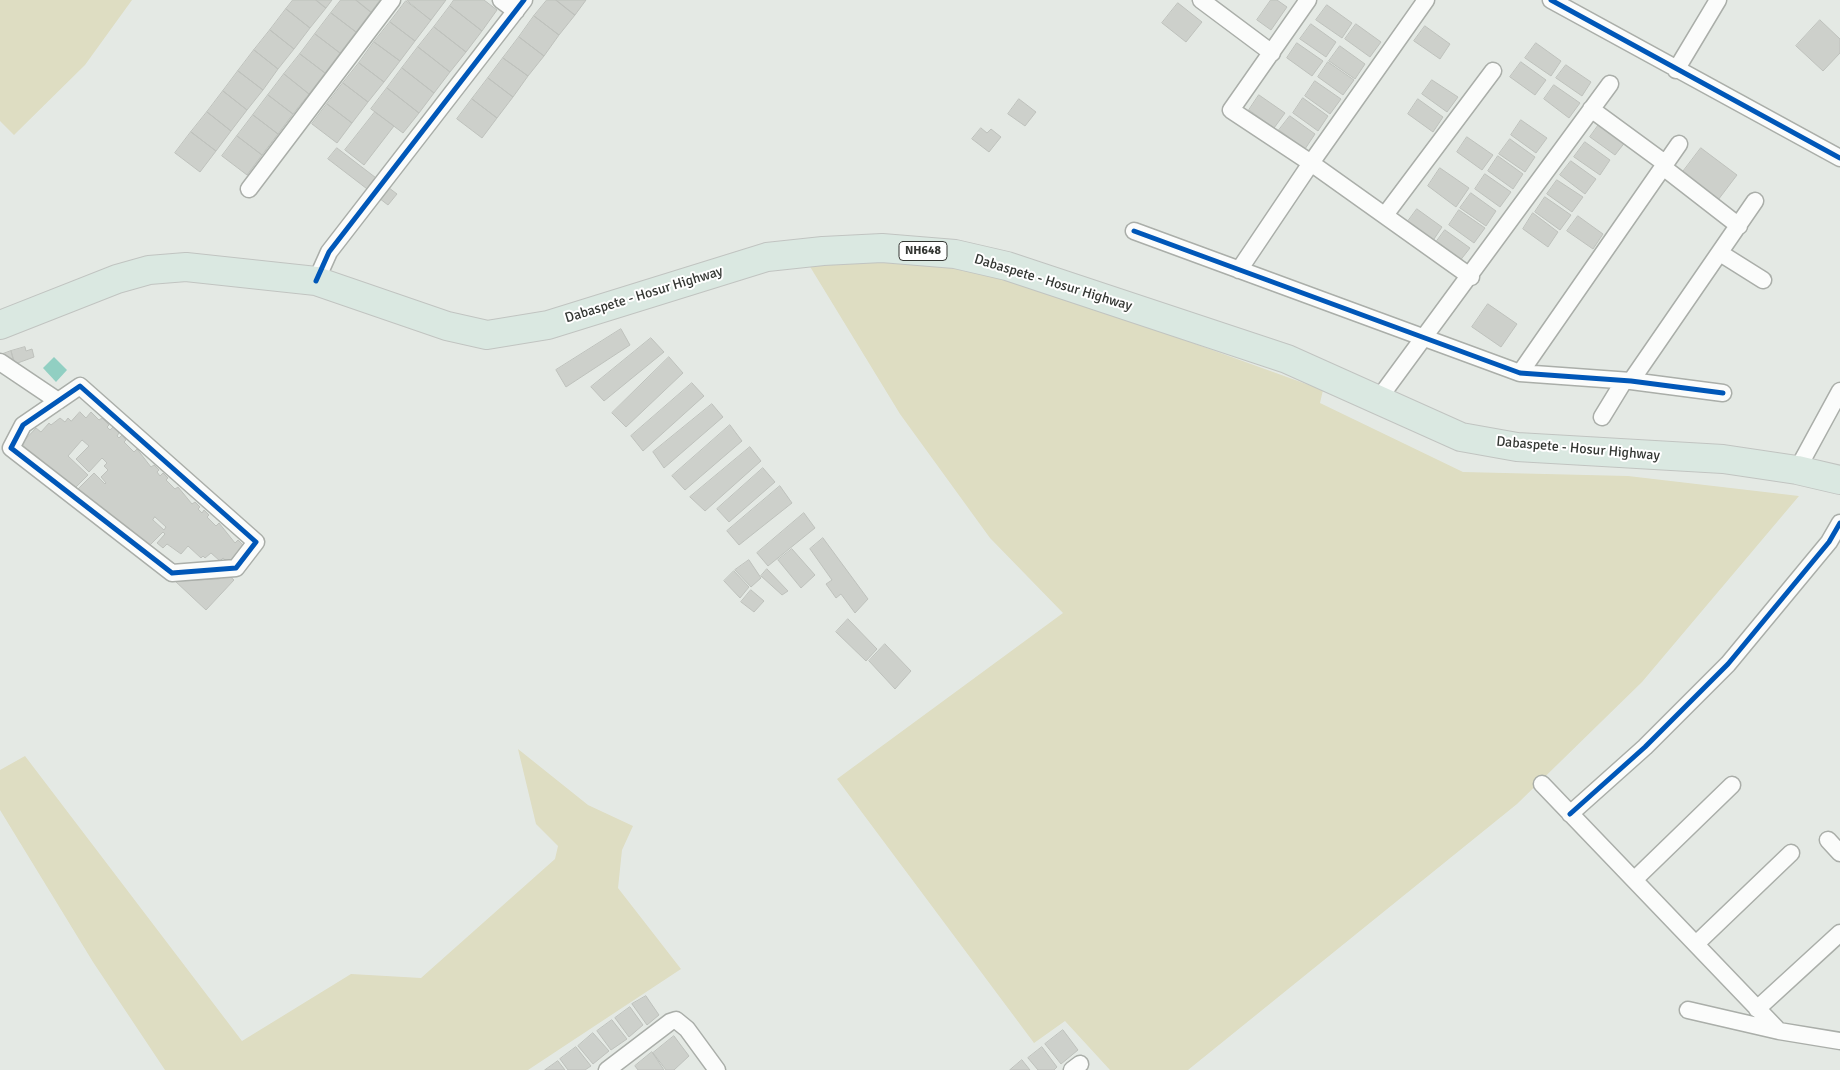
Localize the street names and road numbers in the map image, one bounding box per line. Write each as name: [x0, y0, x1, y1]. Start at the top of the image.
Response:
road number: NH648: [899, 242, 947, 260]
street label: Dabaspete - Hosur Highway: [972, 251, 1134, 315]
street label: Dabaspete - Hosur Highway: [563, 263, 725, 327]
street label: Dabaspete - Hosur Highway: [1496, 433, 1660, 465]

